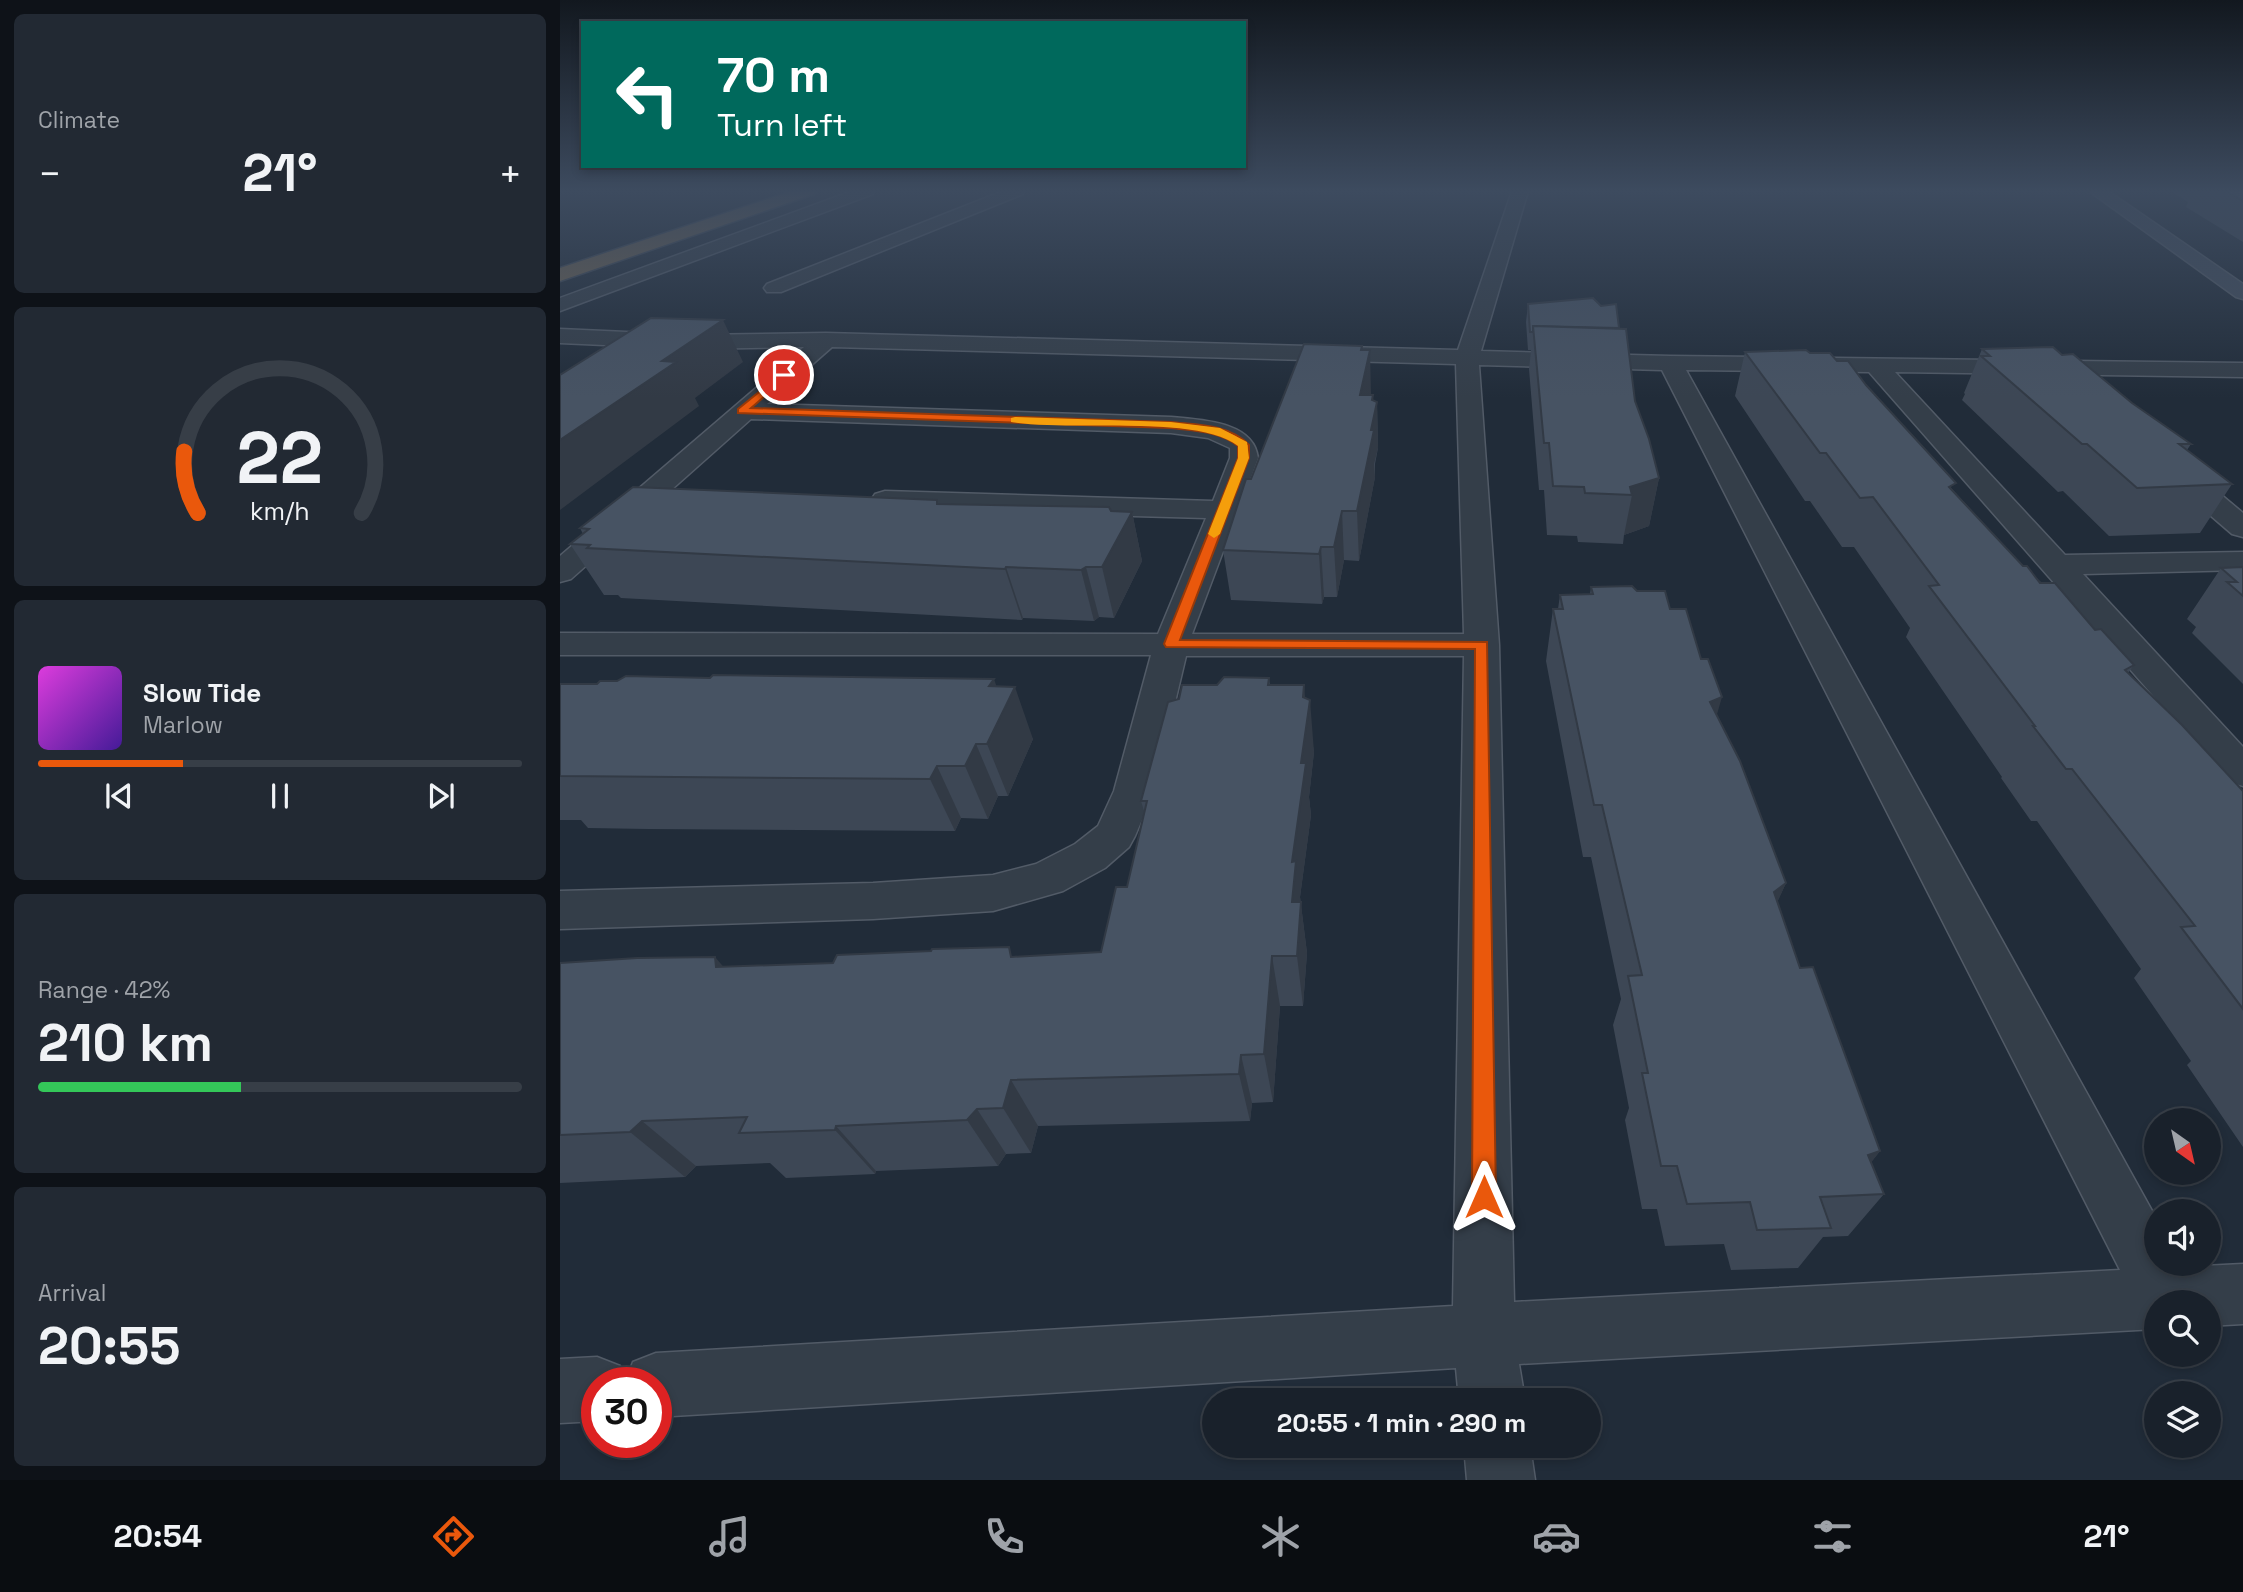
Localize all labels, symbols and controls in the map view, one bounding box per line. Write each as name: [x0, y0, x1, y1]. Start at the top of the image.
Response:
text: 70 m: [717, 44, 830, 106]
icon: left: [602, 49, 693, 140]
text: Climate: [38, 105, 120, 135]
text: Turn left: [717, 105, 847, 145]
text: 21°: [243, 140, 317, 206]
text: −: [38, 150, 62, 198]
text: +: [498, 150, 522, 198]
pin: [754, 345, 814, 405]
icon: arrive: [765, 356, 803, 394]
text: 22: [237, 411, 323, 504]
text: km/h: [250, 495, 310, 527]
text: Slow Tide: [143, 676, 261, 710]
text: Marlow: [143, 710, 223, 740]
icon: previous: [100, 777, 138, 815]
icon: pause: [261, 777, 299, 815]
icon: next: [422, 777, 460, 815]
text: Range · 42%: [38, 975, 170, 1005]
text: 210 km: [38, 1010, 213, 1076]
north arrow: [2144, 1108, 2221, 1185]
map controls: [2144, 1108, 2221, 1458]
position arrow: [1447, 1160, 1521, 1234]
button: sound: [2144, 1199, 2221, 1276]
text: Arrival: [38, 1278, 106, 1308]
button: search: [2144, 1290, 2221, 1367]
text: 20:55: [38, 1313, 180, 1379]
speed limit sign: 30: [581, 1367, 672, 1458]
button: layers: [2144, 1381, 2221, 1458]
text: 20:55 · 1 min · 290 m: [1277, 1406, 1526, 1440]
icon: directions: [429, 1512, 478, 1561]
icon: music: [705, 1512, 754, 1561]
icon: phone: [980, 1512, 1029, 1561]
icon: climate: [1256, 1512, 1305, 1561]
icon: car: [1532, 1512, 1581, 1561]
icon: filters: [1808, 1512, 1857, 1561]
text: 20:54: [113, 1516, 202, 1556]
text: 21°: [2083, 1516, 2130, 1556]

